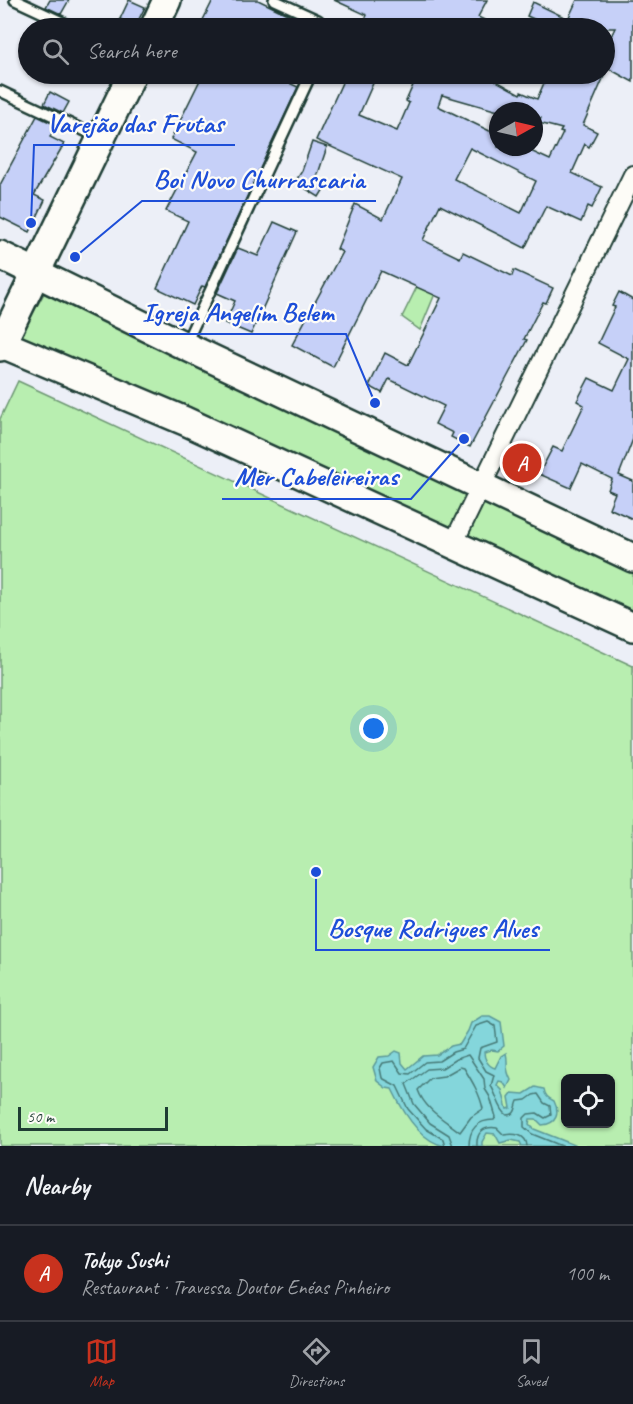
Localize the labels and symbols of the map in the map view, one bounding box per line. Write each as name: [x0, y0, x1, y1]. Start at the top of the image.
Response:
callout: Varejão das Frutas: [34, 100, 235, 145]
north arrow: [489, 102, 543, 156]
text: Varejão das Frutas: [46, 106, 226, 140]
callout: Boi Novo Churrascaria: [142, 156, 376, 201]
text: Boi Novo Churrascaria: [154, 162, 367, 196]
callout: Igreja Angelim Belem: [129, 289, 346, 334]
text: Igreja Angelim Belem: [142, 295, 336, 329]
pin: A: [502, 440, 542, 486]
callout: Mer Cabeleireiras: [222, 454, 411, 499]
text: Mer Cabeleireiras: [234, 459, 400, 493]
your location: [359, 714, 388, 743]
callout: Bosque Rodrigues Alves: [316, 905, 550, 950]
text: Bosque Rodrigues Alves: [328, 911, 541, 945]
scale bar: [18, 1104, 168, 1132]

